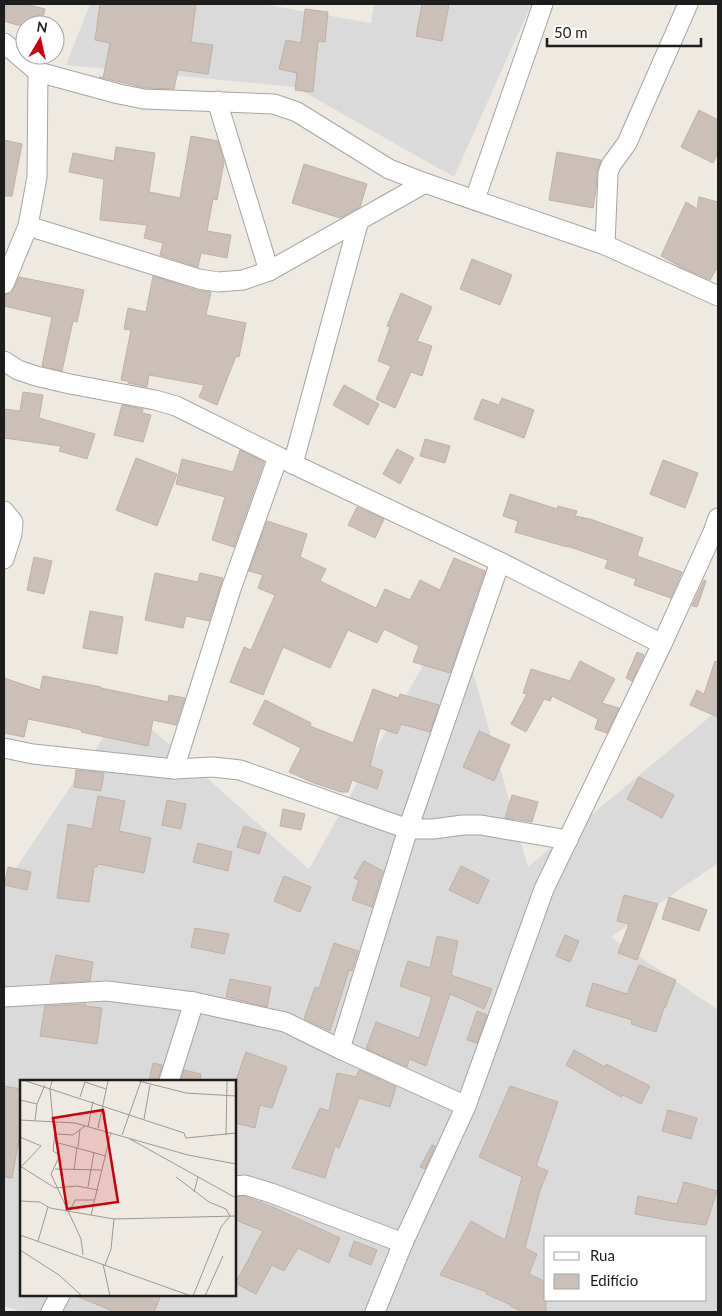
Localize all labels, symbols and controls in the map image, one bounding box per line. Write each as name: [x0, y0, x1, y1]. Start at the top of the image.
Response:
north arrow: [15, 15, 65, 65]
scale bar: [547, 15, 701, 47]
text: N: [35, 17, 49, 36]
text: 50 m: [554, 23, 588, 41]
inset map: [20, 1080, 236, 1296]
legend: [544, 1236, 707, 1301]
text: Rua: [590, 1246, 615, 1264]
text: Edifício: [590, 1271, 638, 1289]

